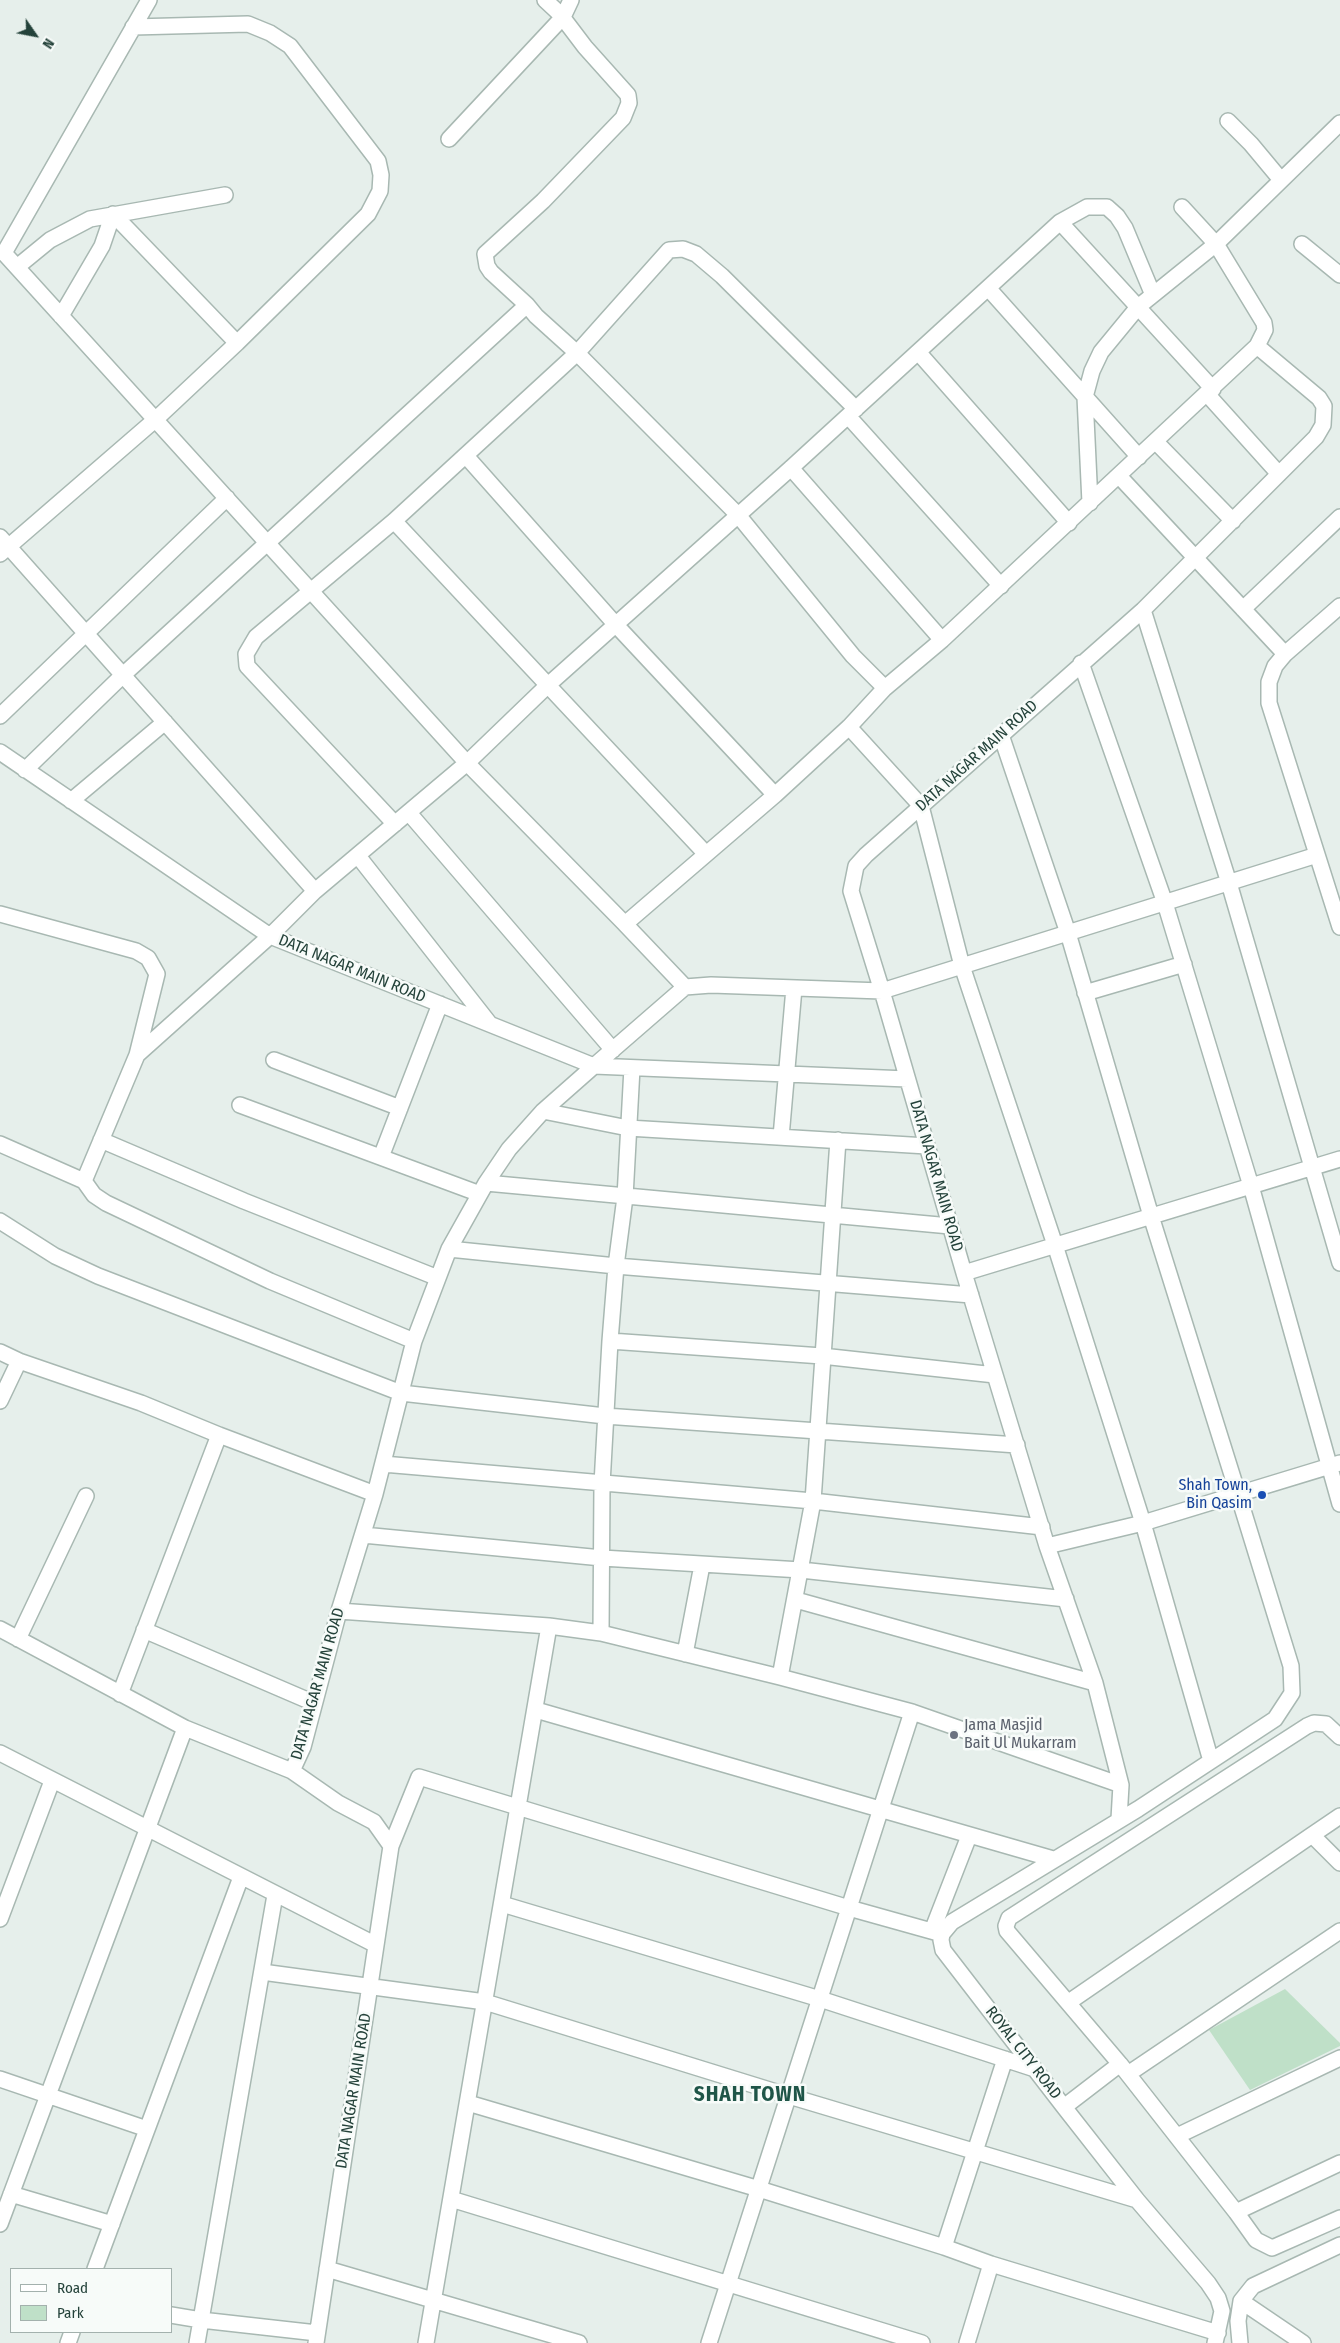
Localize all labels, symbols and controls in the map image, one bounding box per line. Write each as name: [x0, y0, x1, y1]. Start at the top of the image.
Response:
north arrow: [10, 10, 60, 60]
text: N: [39, 35, 57, 52]
street label: DATA NAGAR MAIN ROAD: [912, 696, 1042, 816]
street label: DATA NAGAR MAIN ROAD: [276, 931, 428, 1007]
street label: DATA NAGAR MAIN ROAD: [905, 1098, 967, 1254]
place label: Shah Town, Bin Qasim: [1178, 1476, 1252, 1514]
marker: Shah Town, Bin Qasim: [1256, 1489, 1268, 1501]
street label: DATA NAGAR MAIN ROAD: [287, 1606, 349, 1762]
place label: Jama Masjid Bait Ul Mukarram: [964, 1716, 1077, 1754]
marker: Jama Masjid Bait Ul Mukarram: [948, 1729, 960, 1741]
street label: ROYAL CITY ROAD: [981, 2003, 1065, 2103]
street label: DATA NAGAR MAIN ROAD: [332, 2012, 376, 2170]
district label: SHAH TOWN: [693, 2082, 807, 2108]
legend: [10, 2268, 172, 2333]
text: Road: [57, 2279, 88, 2297]
text: Park: [57, 2304, 84, 2322]

